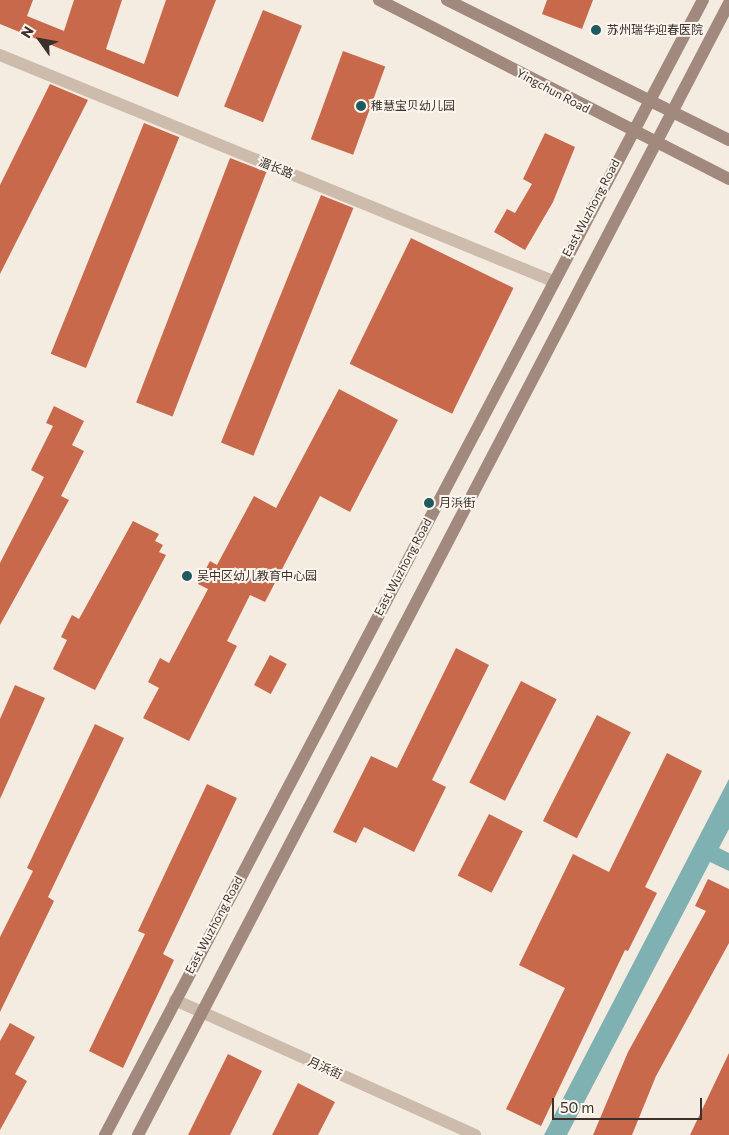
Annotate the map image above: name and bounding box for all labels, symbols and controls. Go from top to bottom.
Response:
north arrow [15,15,65,65]
text: N [17,23,37,41]
marker: 苏州瑞华迎春医院 [589,23,603,37]
place label: 苏州瑞华迎春医院 [607,23,703,37]
street label: Yingchun Road [514,66,592,116]
place label: 稚慧宝贝幼儿园 [371,99,455,113]
marker: 稚慧宝贝幼儿园 [355,100,367,112]
street label: 湄长路 [257,155,295,181]
street label: East Wuzhong Road [559,157,623,259]
place label: 月浜街 [439,496,475,510]
marker: 月浜街 [423,497,435,509]
street label: East Wuzhong Road [371,516,435,618]
place label: 吴中区幼儿教育中心园 [197,569,317,583]
marker: 吴中区幼儿教育中心园 [181,570,193,582]
street label: East Wuzhong Road [182,874,246,976]
street label: 月浜街 [306,1054,344,1082]
scale bar [554,1088,704,1120]
text: 50 m [560,1098,594,1116]

